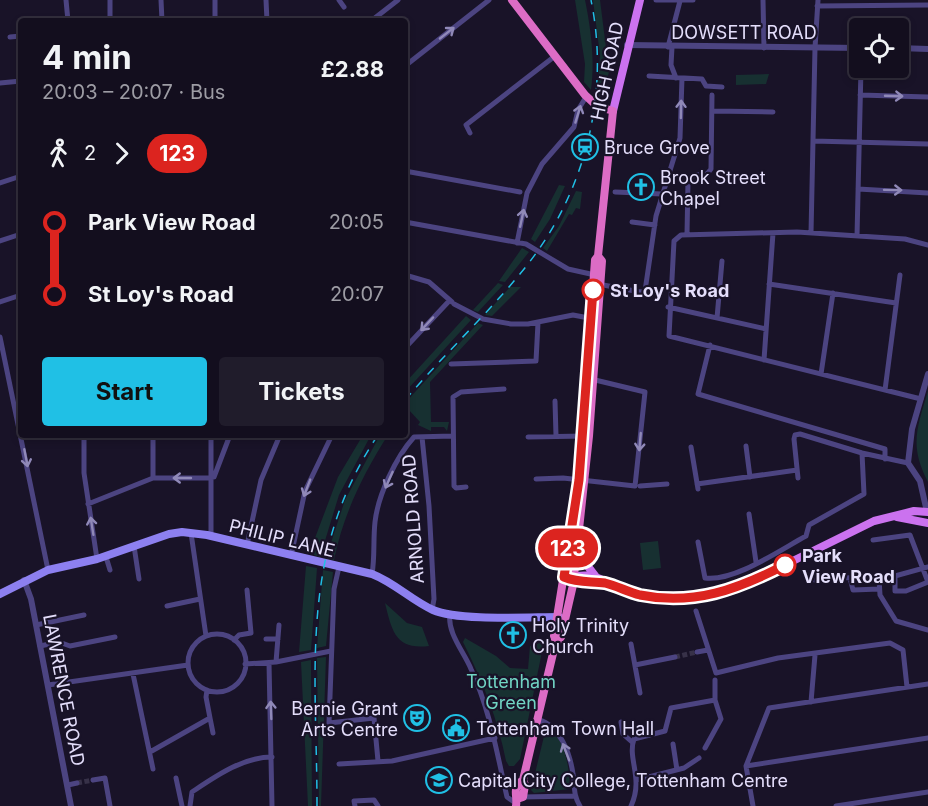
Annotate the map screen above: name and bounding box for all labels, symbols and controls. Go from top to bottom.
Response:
map controls [849,18,909,78]
button: locate [849,18,909,78]
street label: HIGH ROAD [586,20,628,122]
street label: DOWSETT ROAD [671,22,817,43]
one-way arrow [439,26,455,39]
text: 4 min [42,37,132,77]
text: £2.88 [321,56,384,82]
text: 20:03 – 20:07 · Bus [42,80,225,104]
one-way arrow [884,90,904,102]
one-way arrow [675,99,687,119]
one-way arrow [573,104,584,123]
station icon: Bruce Grove [570,132,600,162]
icon: walk [42,137,75,170]
icon: forward [105,137,138,170]
place label: Bruce Grove [604,137,710,158]
text: 2 [84,141,96,165]
text: 123 [159,141,195,166]
place label: Brook Street Chapel [660,167,766,209]
church icon: Brook Street Chapel [626,172,656,202]
one-way arrow [883,184,903,196]
text: Park View Road [88,209,256,235]
one-way arrow [516,209,528,228]
text: 20:05 [329,210,384,234]
marker: St Loy's Road [582,279,604,301]
place label: St Loy's Road [610,280,729,301]
text: St Loy's Road [88,281,234,307]
text: 20:07 [330,282,384,306]
one-way arrow [421,316,435,331]
button: Start [42,357,207,426]
button: Tickets [219,357,384,426]
one-way arrow [634,432,645,451]
one-way arrow [20,448,32,467]
street label: ARNOLD ROAD [398,454,428,584]
one-way arrow [383,470,394,489]
one-way arrow [173,472,193,484]
one-way arrow [300,478,311,496]
street label: PHILIP LANE [227,515,337,561]
one-way arrow [86,517,97,536]
line badge: 123 [534,528,602,568]
text: 123 [550,536,586,561]
place label: Park View Road [802,545,895,587]
marker: Park View Road [774,554,796,576]
street label: LAWRENCE ROAD [39,612,89,768]
place label: Holy Trinity Church [532,615,629,657]
church icon: Holy Trinity Church [498,620,528,650]
park label: Tottenham Green [466,671,556,713]
place label: Bernie Grant Arts Centre [291,698,398,740]
one-way arrow [265,701,277,721]
theatre icon: Bernie Grant Arts Centre [402,703,432,733]
public building icon: Tottenham Town Hall [441,713,471,743]
place label: Tottenham Town Hall [476,718,654,739]
one-way arrow [560,744,571,762]
school or university icon: Capital City College, Tottenham Centre [424,765,454,795]
place label: Capital City College, Tottenham Centre [458,770,788,791]

